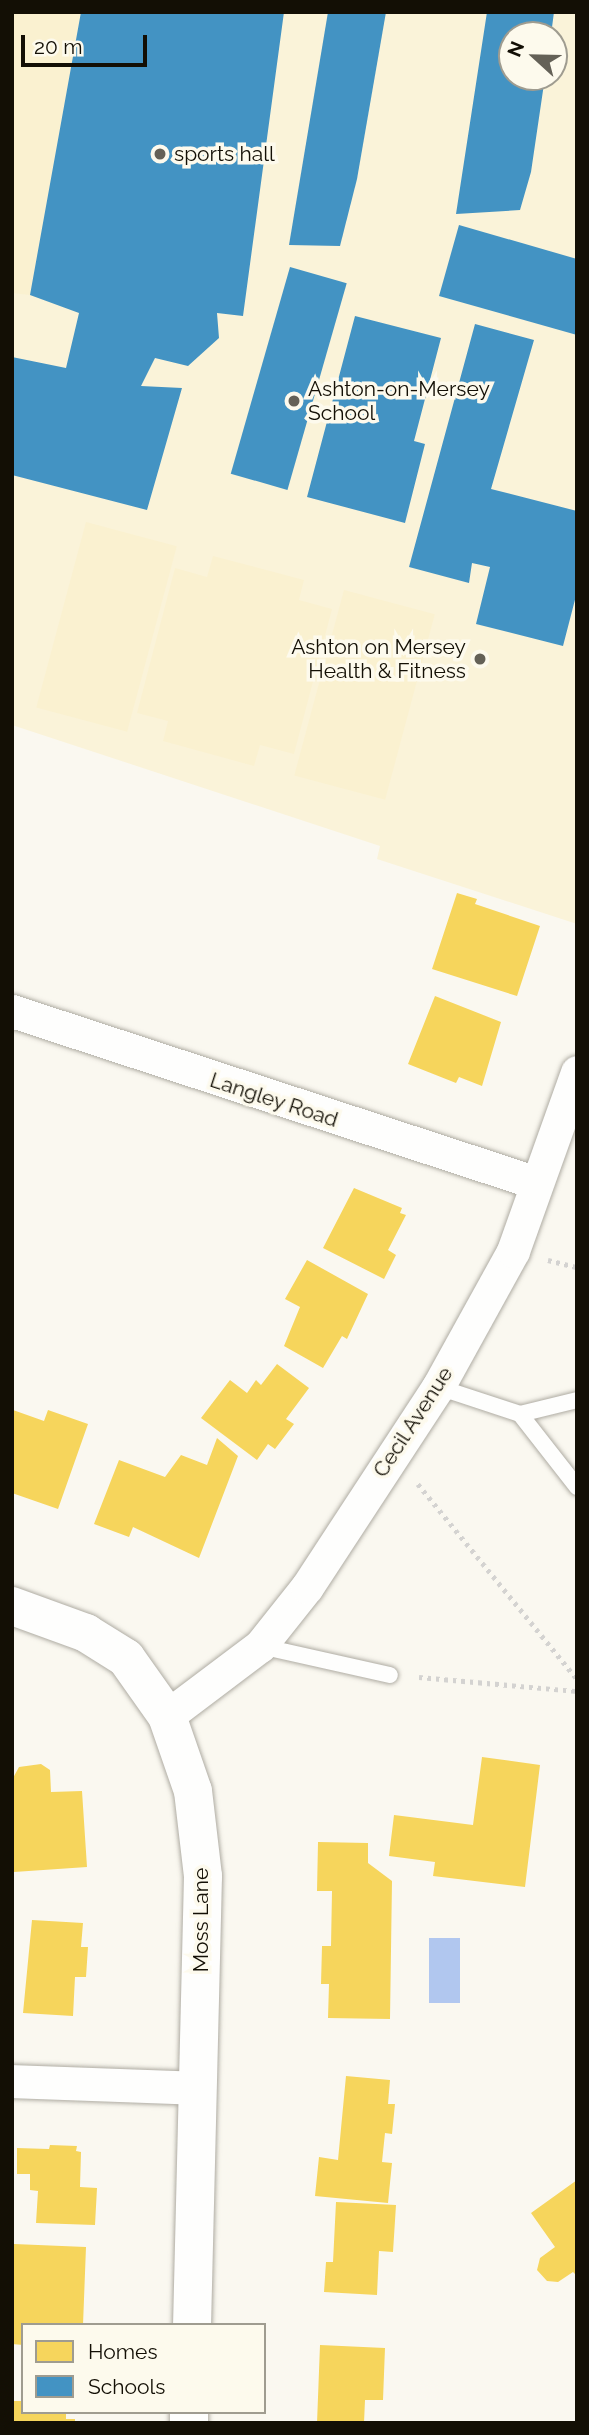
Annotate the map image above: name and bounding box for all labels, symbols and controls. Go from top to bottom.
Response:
scale bar [24,21,150,65]
north arrow [498,21,568,91]
text: 20 m [34,34,82,59]
text: N [502,38,528,60]
place label: sports hall [174,141,275,167]
marker: sports hall [152,146,168,162]
place label: Ashton-on-Mersey School [308,376,490,426]
marker: Ashton-on-Mersey School [286,393,302,409]
place label: Ashton on Mersey Health & Fitness [291,634,466,684]
marker: Ashton on Mersey Health & Fitness [472,651,488,667]
street label: Langley Road [207,1067,341,1133]
street label: Cecil Avenue [368,1362,458,1482]
street label: Moss Lane [188,1868,214,1972]
legend [21,2323,266,2414]
text: Homes [88,2339,158,2364]
text: Schools [88,2374,165,2399]

